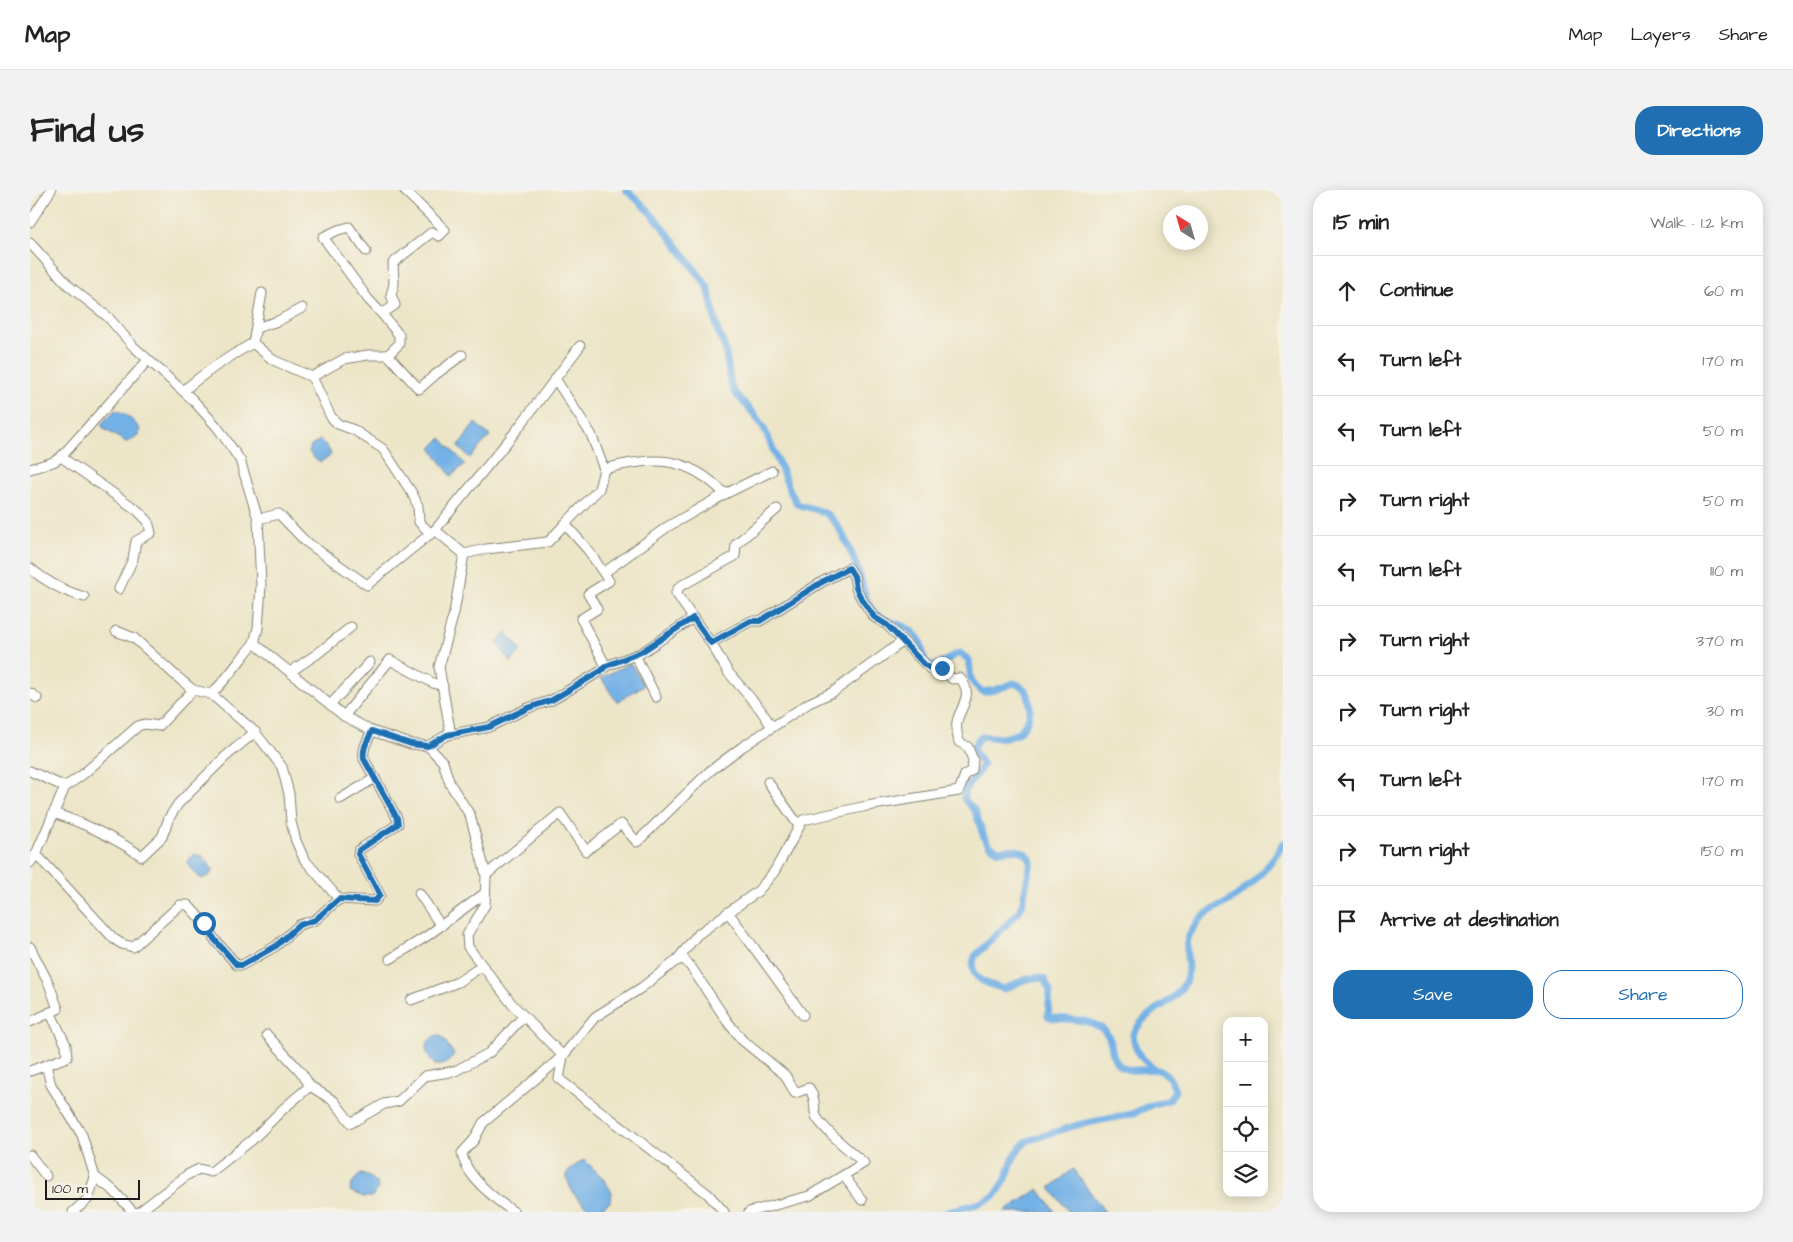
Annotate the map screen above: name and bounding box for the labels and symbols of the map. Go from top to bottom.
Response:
north arrow [1163,205,1208,250]
route end [931,657,954,680]
route start [193,912,216,935]
scale bar [45,1177,140,1200]

